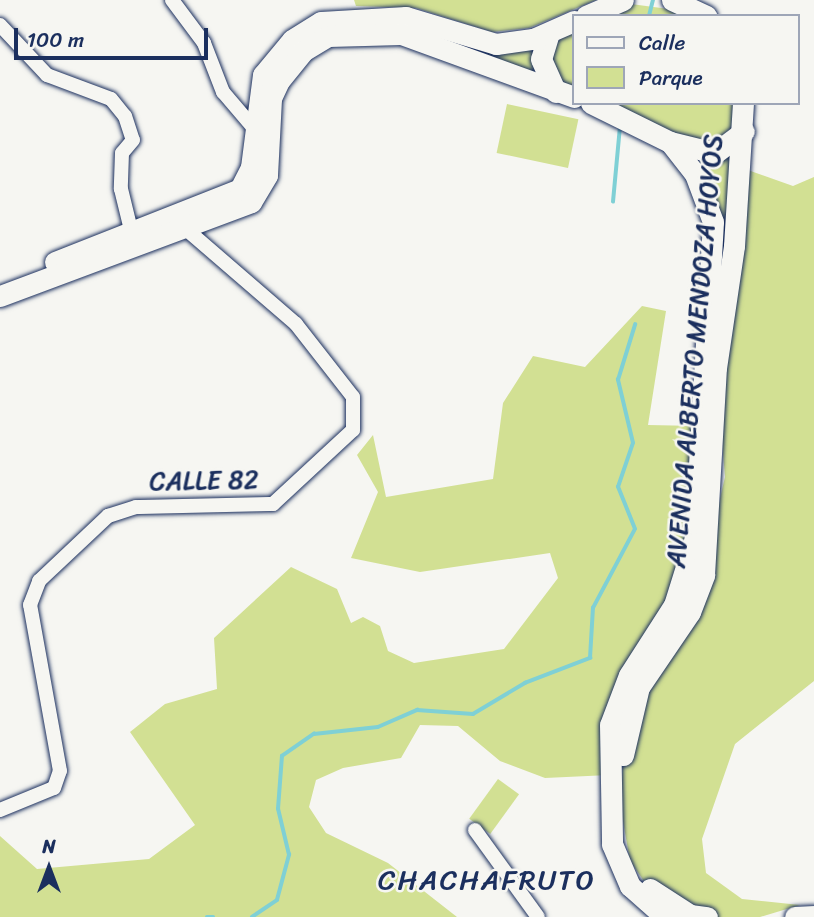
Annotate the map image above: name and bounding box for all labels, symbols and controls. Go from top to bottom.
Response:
scale bar [18,14,212,58]
legend [572,14,800,105]
text: 100 m [27,21,84,59]
text: Calle [639,24,685,62]
text: Parque [639,59,703,97]
street label: AVENIDA ALBERTO MENDOZA HOYOS [661,135,729,567]
street label: CALLE 82 [149,464,259,498]
text: N [42,830,56,863]
north arrow [14,833,84,903]
district label: CHACHAFRUTO [380,863,594,897]

